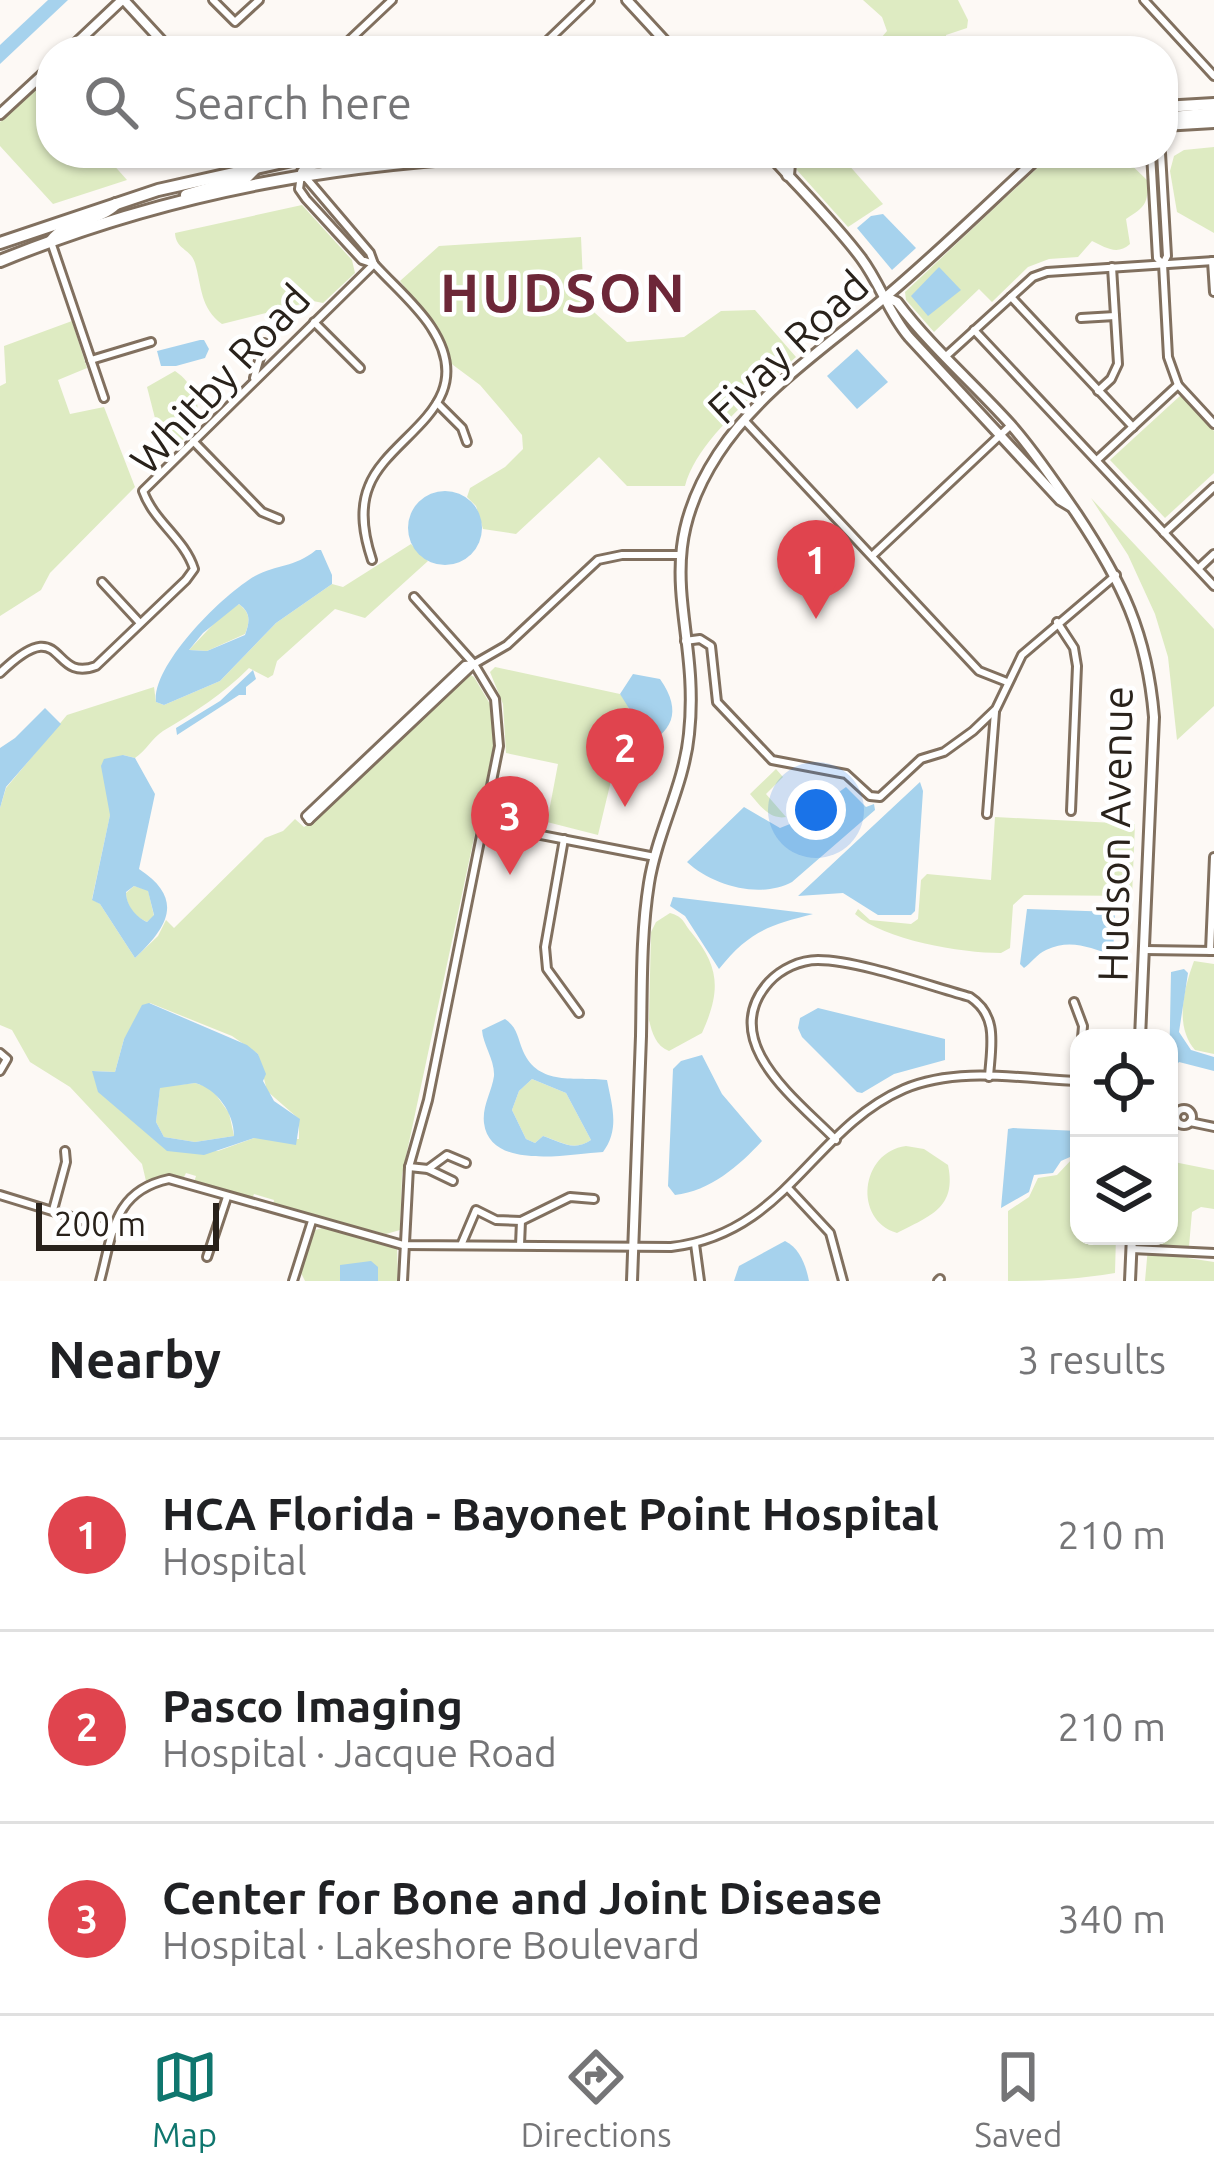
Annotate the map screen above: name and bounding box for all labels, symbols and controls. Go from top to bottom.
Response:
search box [36,36,1178,168]
icon: search [78,69,144,135]
text: Search here [174,77,412,128]
street label: Fivay Road [698,261,877,432]
district label: HUDSON [440,262,688,322]
street label: Whitby Road [120,275,319,483]
pin: 1 [777,520,855,619]
street label: Hudson Avenue [1088,686,1141,982]
pin: 2 [586,708,664,807]
pin: 3 [471,776,549,875]
your location [786,780,846,840]
map controls [1070,1029,1178,1245]
button: locate [1070,1029,1178,1137]
button: layers [1070,1137,1178,1245]
scale bar [36,1197,219,1250]
text: 200 m [54,1205,146,1242]
text: Nearby [48,1330,221,1388]
text: 3 results [1017,1338,1166,1381]
text: HCA Florida - Bayonet Point Hospital [162,1488,939,1539]
text: 1 [76,1513,98,1556]
text: 210 m [1057,1513,1166,1556]
text: Hospital [162,1539,307,1582]
text: Pasco Imaging [162,1680,463,1731]
text: 2 [76,1705,98,1748]
text: 210 m [1057,1705,1166,1748]
text: Hospital · Jacque Road [162,1731,557,1774]
text: Center for Bone and Joint Disease [162,1872,883,1923]
text: 3 [76,1897,98,1940]
text: 340 m [1057,1897,1166,1940]
text: Hospital · Lakeshore Boulevard [162,1923,700,1966]
tab: Map [152,2044,218,2153]
tab: Directions [521,2044,671,2153]
tab: Saved [975,2044,1062,2153]

